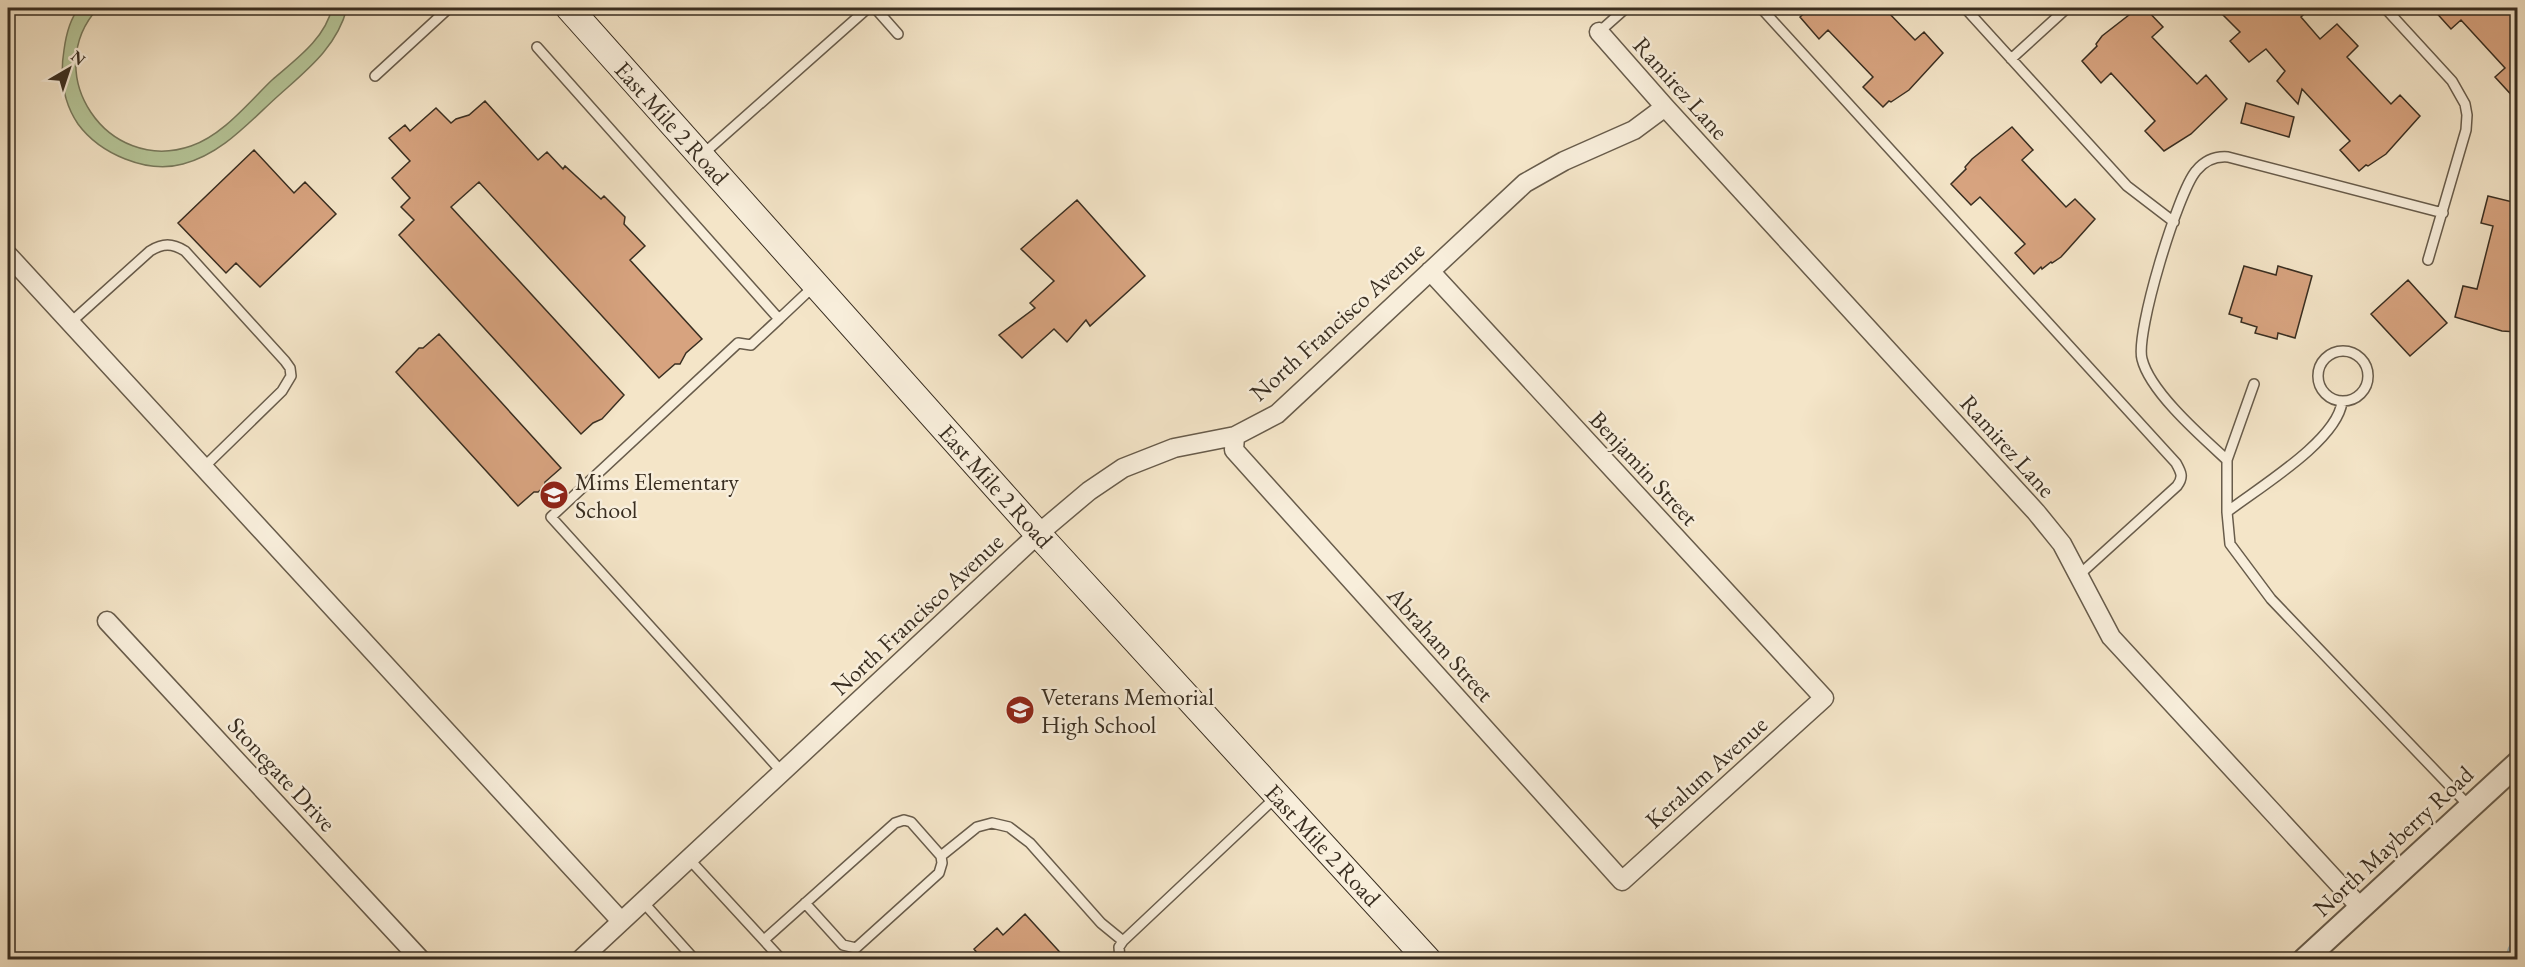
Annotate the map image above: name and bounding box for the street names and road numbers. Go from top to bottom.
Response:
street label: Ramirez Lane [1627,30,1735,146]
street label: East Mile 2 Road [608,54,736,192]
street label: North Francisco Avenue [1243,234,1431,408]
street label: Ramirez Lane [1954,388,2062,504]
street label: Benjamin Street [1583,404,1705,532]
street label: East Mile 2 Road [932,417,1060,555]
street label: North Francisco Avenue [824,526,1010,702]
street label: Abraham Street [1380,579,1501,708]
street label: Keralum Avenue [1638,709,1774,835]
street label: Stonegate Drive [221,710,343,838]
street label: North Mayberry Road [2306,758,2480,923]
street label: East Mile 2 Road [1258,777,1388,913]

